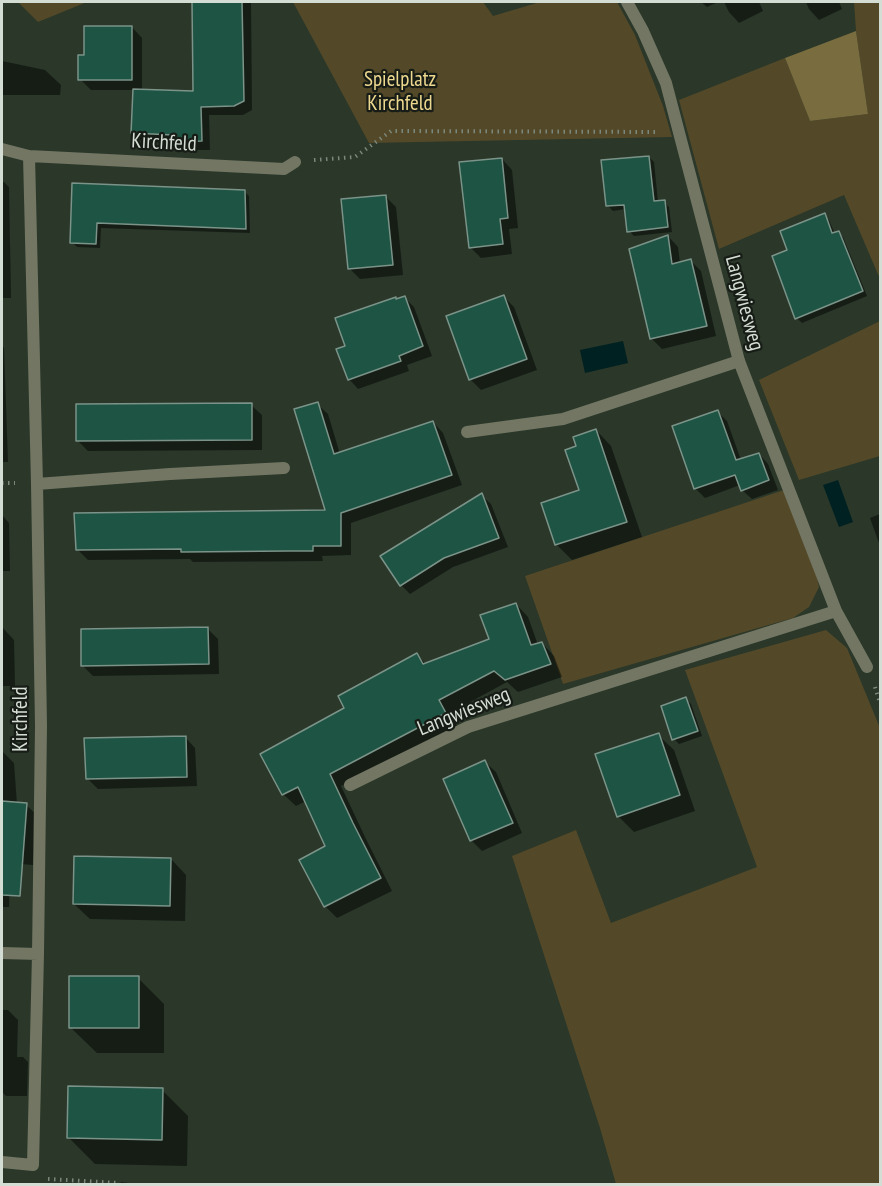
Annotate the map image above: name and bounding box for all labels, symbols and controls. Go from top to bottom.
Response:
park label: Spielplatz Kirchfeld [364,67,436,117]
street label: Kirchfeld [131,129,197,157]
street label: Langwiesweg [719,253,769,353]
street label: Langwiesweg [414,682,514,742]
street label: Kirchfeld [8,686,34,752]

